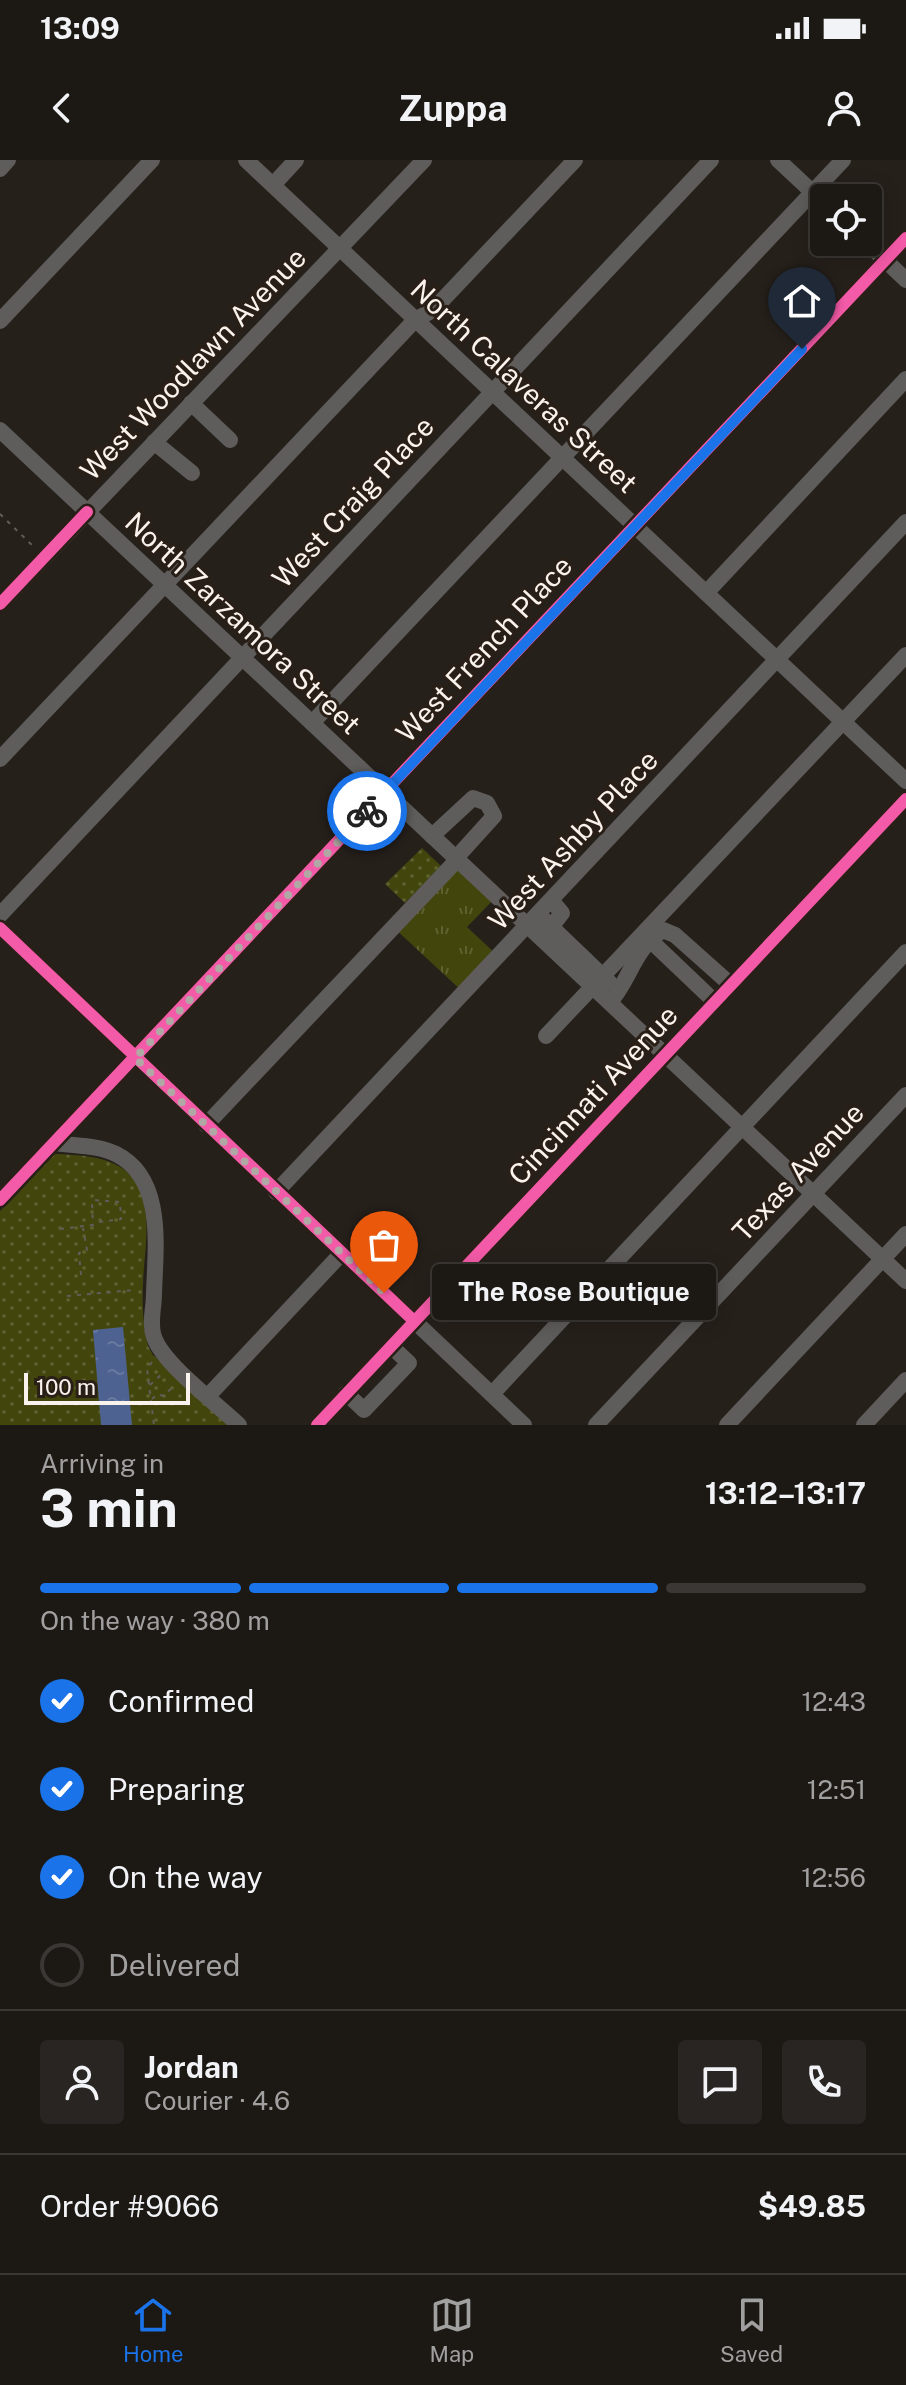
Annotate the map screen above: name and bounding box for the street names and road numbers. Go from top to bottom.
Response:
street label: West Woodlawn Avenue [73,241,312,487]
street label: North Calaveras Street [404,272,644,499]
street label: West Craig Place [265,409,440,594]
street label: North Zarzamora Street [119,505,368,740]
street label: West French Place [389,549,578,749]
street label: West Ashby Place [481,743,664,936]
street label: Cincinnati Avenue [501,998,684,1191]
street label: Texas Avenue [725,1096,870,1248]

